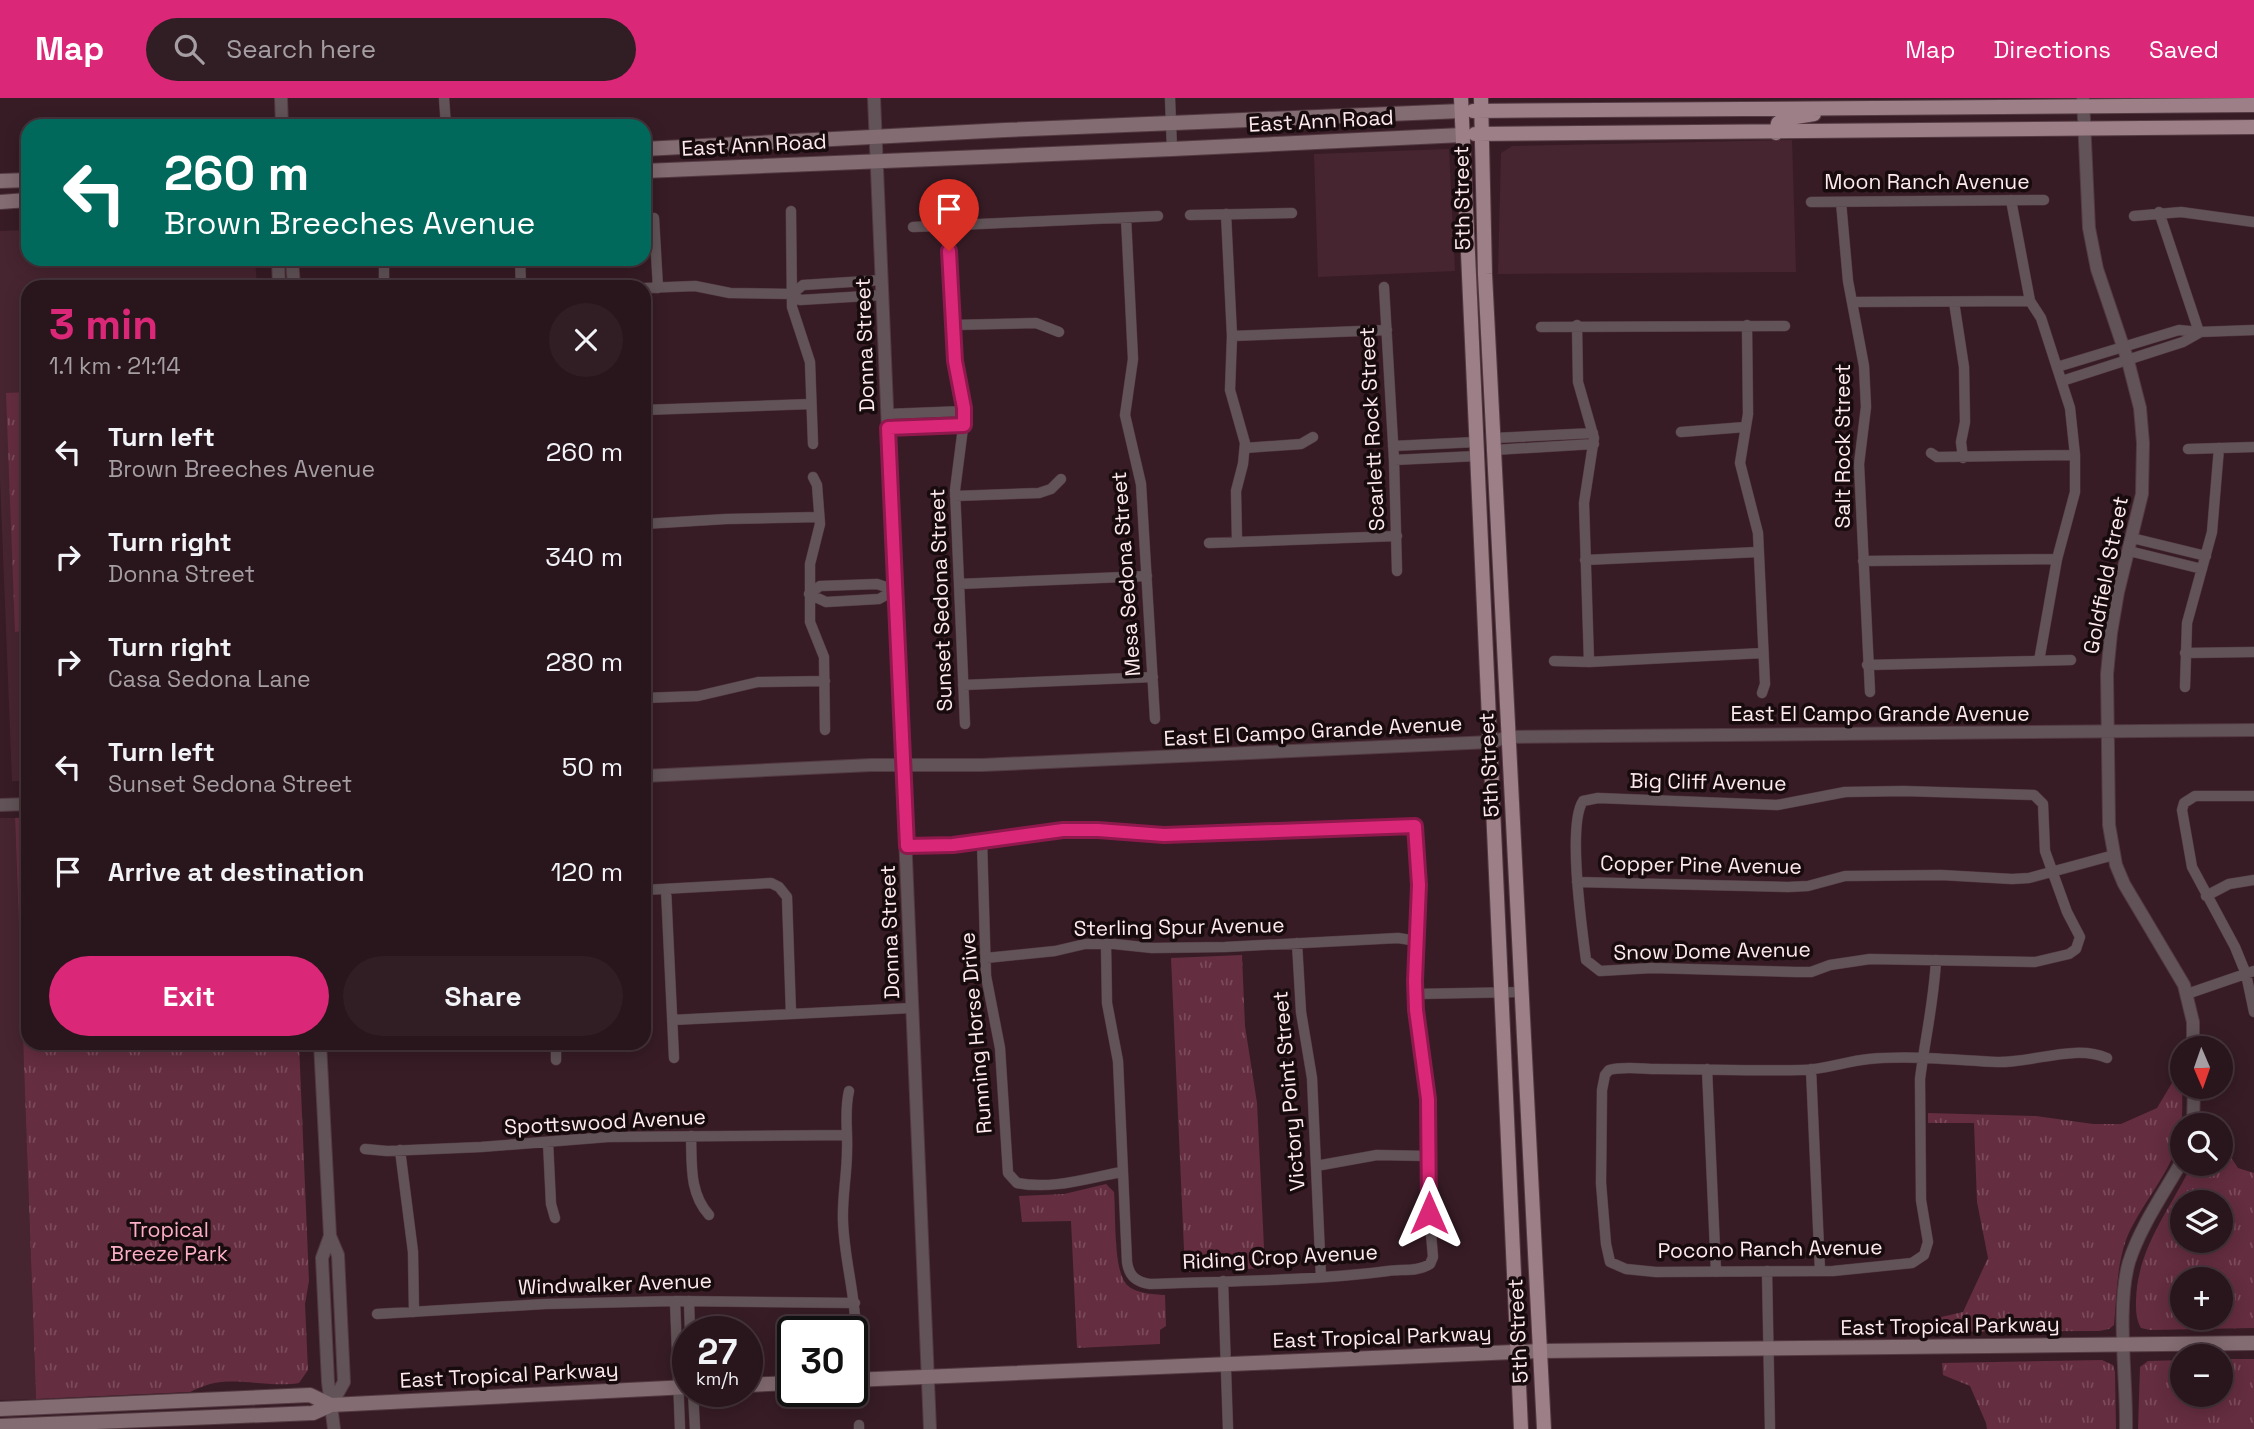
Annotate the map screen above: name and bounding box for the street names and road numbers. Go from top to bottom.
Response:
street label: East Ann Road [1248,103,1394,138]
street label: East Ann Road [681,127,827,162]
street label: 5th Street [1447,145,1476,251]
street label: Moon Ranch Avenue [1824,168,2030,195]
street label: Donna Street [849,277,880,413]
street label: Scarlett Rock Street [1353,326,1390,532]
street label: Salt Rock Street [1829,364,1856,528]
street label: Mesa Sedona Street [1105,471,1146,677]
street label: Sunset Sedona Street [923,488,958,712]
street label: Goldfield Street [2077,494,2134,656]
street label: East El Campo Grande Avenue [1730,700,2030,727]
street label: East El Campo Grande Avenue [1163,709,1463,752]
street label: 5th Street [1472,712,1505,818]
street label: Big Cliff Avenue [1629,767,1787,796]
street label: Copper Pine Avenue [1600,849,1802,880]
street label: Donna Street [874,864,905,1000]
street label: Sterling Spur Avenue [1073,911,1285,942]
street label: Running Horse Drive [953,931,998,1135]
street label: Snow Dome Avenue [1613,935,1811,966]
street label: Victory Point Street [1266,990,1311,1192]
street label: Spottswood Avenue [503,1103,707,1140]
street label: Pocono Ranch Avenue [1657,1233,1883,1264]
street label: Riding Crop Avenue [1182,1238,1378,1275]
street label: Windwalker Avenue [517,1267,712,1300]
street label: 5th Street [1501,1278,1534,1384]
street label: East Tropical Parkway [1840,1310,2060,1341]
street label: East Tropical Parkway [1272,1319,1492,1354]
street label: East Tropical Parkway [399,1355,619,1394]

